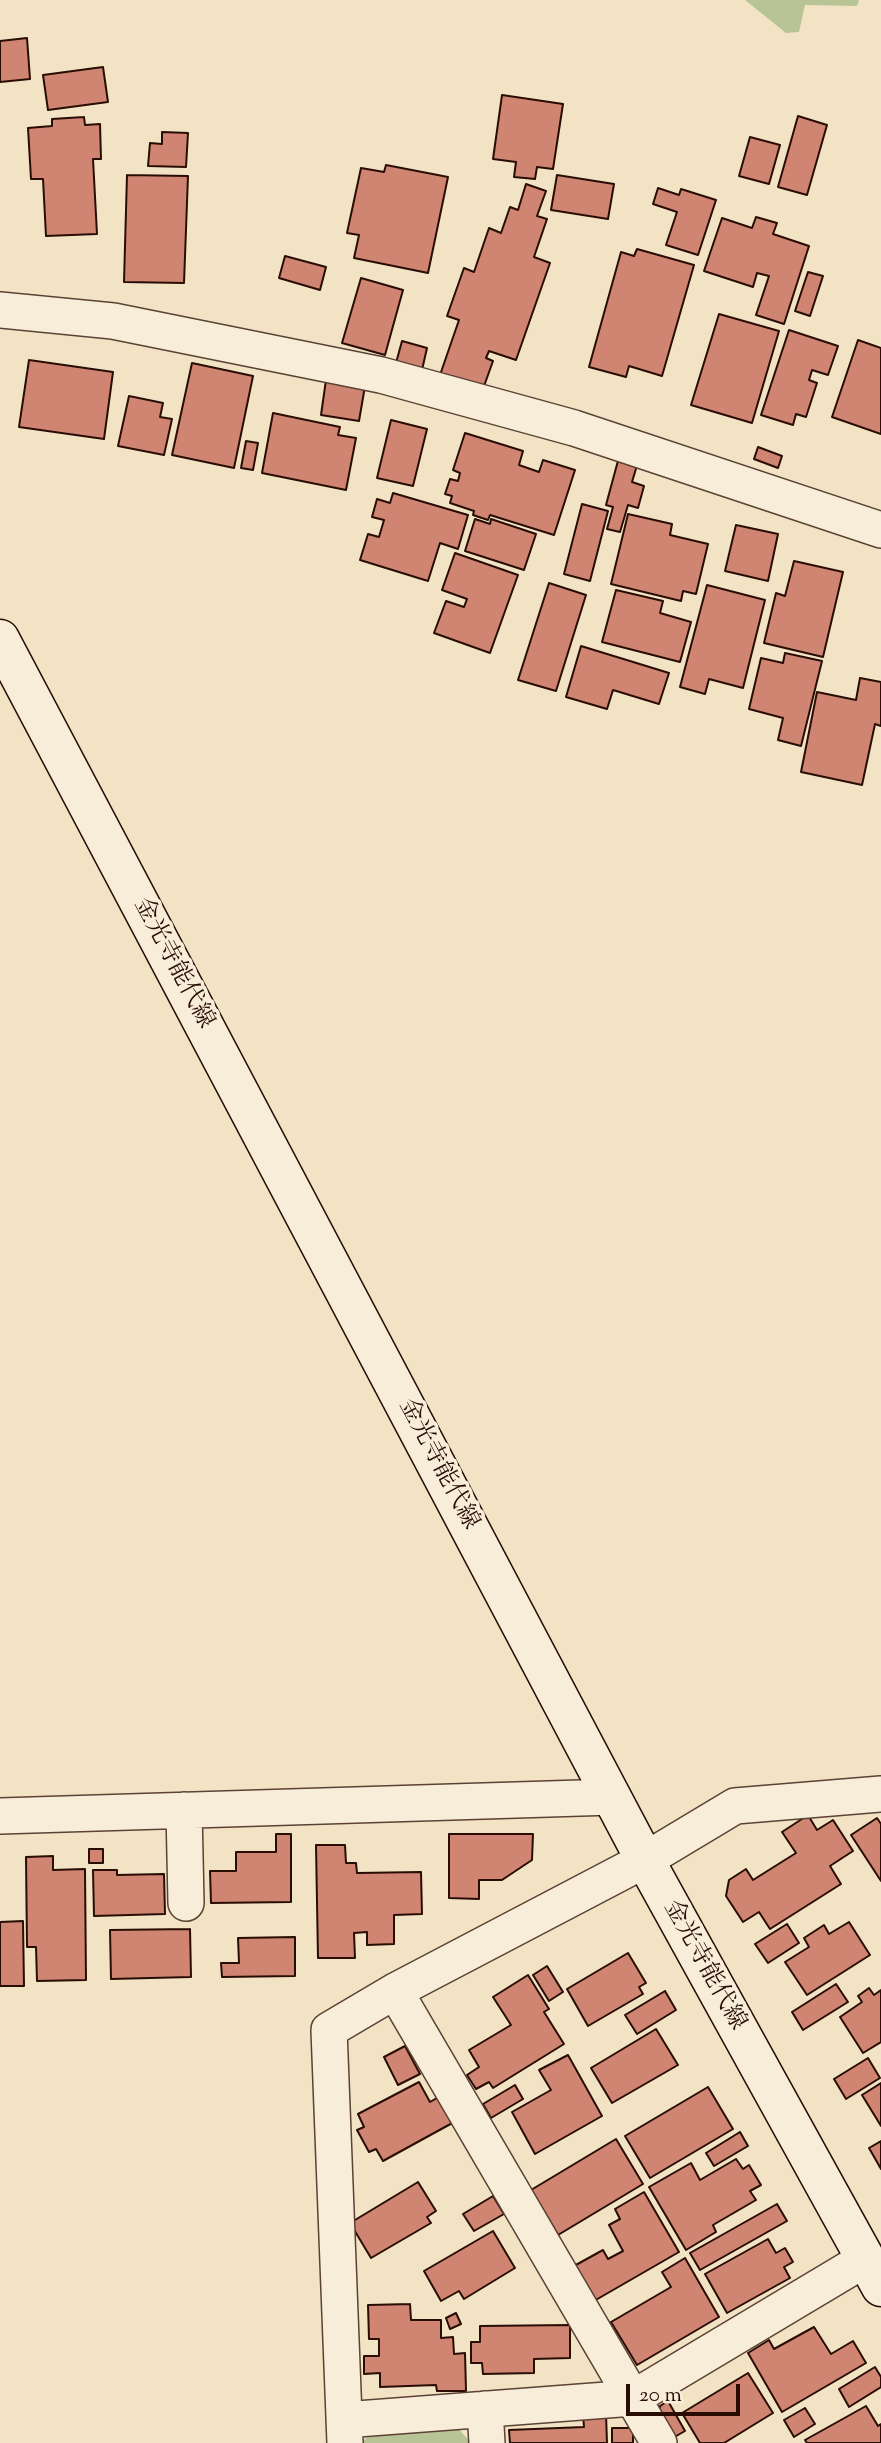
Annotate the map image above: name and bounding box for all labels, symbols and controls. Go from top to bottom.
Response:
street label: 金光寺能代線 [125,894,219,1034]
street label: 金光寺能代線 [390,1395,484,1535]
street label: 金光寺能代線 [655,1896,751,2036]
scale bar [629,2370,743,2414]
text: 20 m [639,2381,682,2411]

